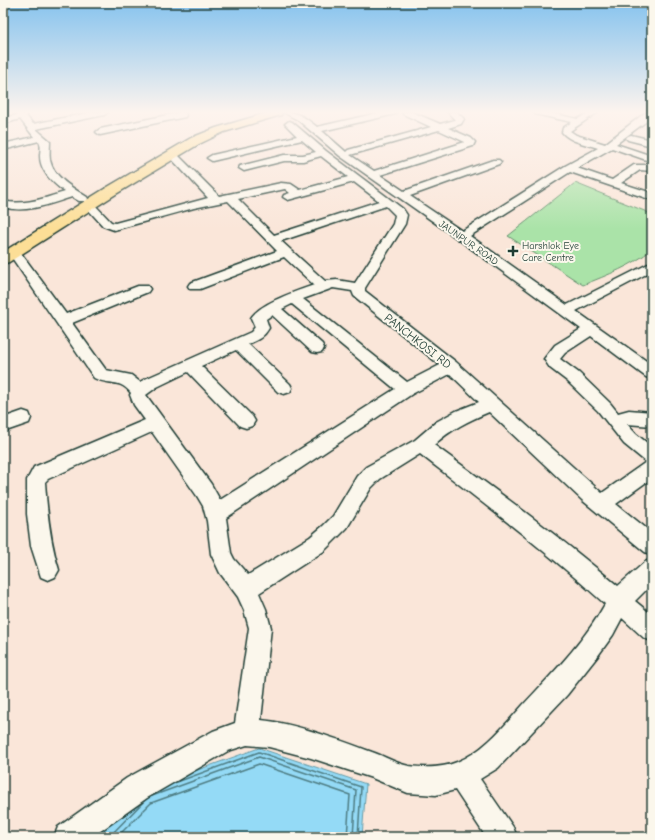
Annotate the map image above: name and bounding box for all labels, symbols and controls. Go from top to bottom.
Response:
street label: JAUNPUR ROAD [436,218,501,268]
place label: Harshlok Eye Care Centre [522,240,579,264]
marker: Harshlok Eye Care Centre [507,245,519,257]
street label: PANCHKOSI RD [382,311,454,371]

